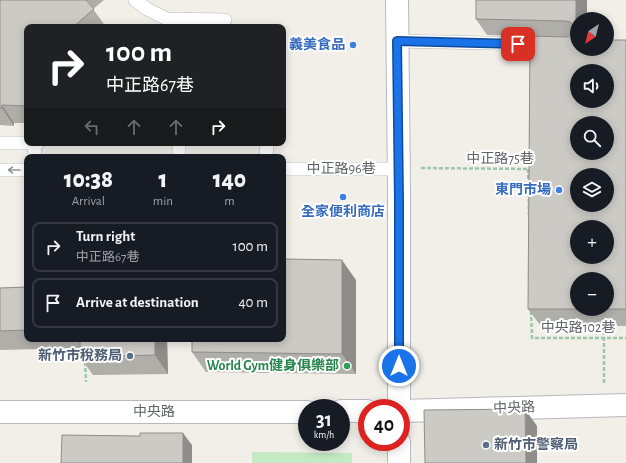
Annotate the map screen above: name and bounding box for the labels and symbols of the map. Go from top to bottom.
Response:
north arrow [570,12,614,56]
pin [501,27,535,61]
place label: 義美食品 [289,36,345,52]
marker: 義美食品 [348,40,358,50]
street label: 中正路75巷 [466,151,534,166]
street label: 中正路96巷 [306,161,376,176]
one-way arrow [7,166,20,174]
place label: 東門市場 [495,181,551,197]
marker: 東門市場 [554,185,564,195]
marker: 全家便利商店 [338,192,348,202]
place label: 全家便利商店 [301,203,385,219]
street label: 中央路102巷 [541,320,615,335]
position arrow [378,345,420,387]
place label: 新竹市稅務局 [38,347,122,363]
marker: 新竹市稅務局 [125,351,135,361]
place label: World Gym健身俱樂部 [207,357,339,373]
marker: World Gym健身俱樂部 [342,361,352,371]
speed limit sign: 40 [358,399,410,451]
street label: 中央路 [493,399,535,416]
street label: 中央路 [133,404,175,419]
place label: 新竹市警察局 [494,436,578,452]
marker: 新竹市警察局 [481,440,491,450]

